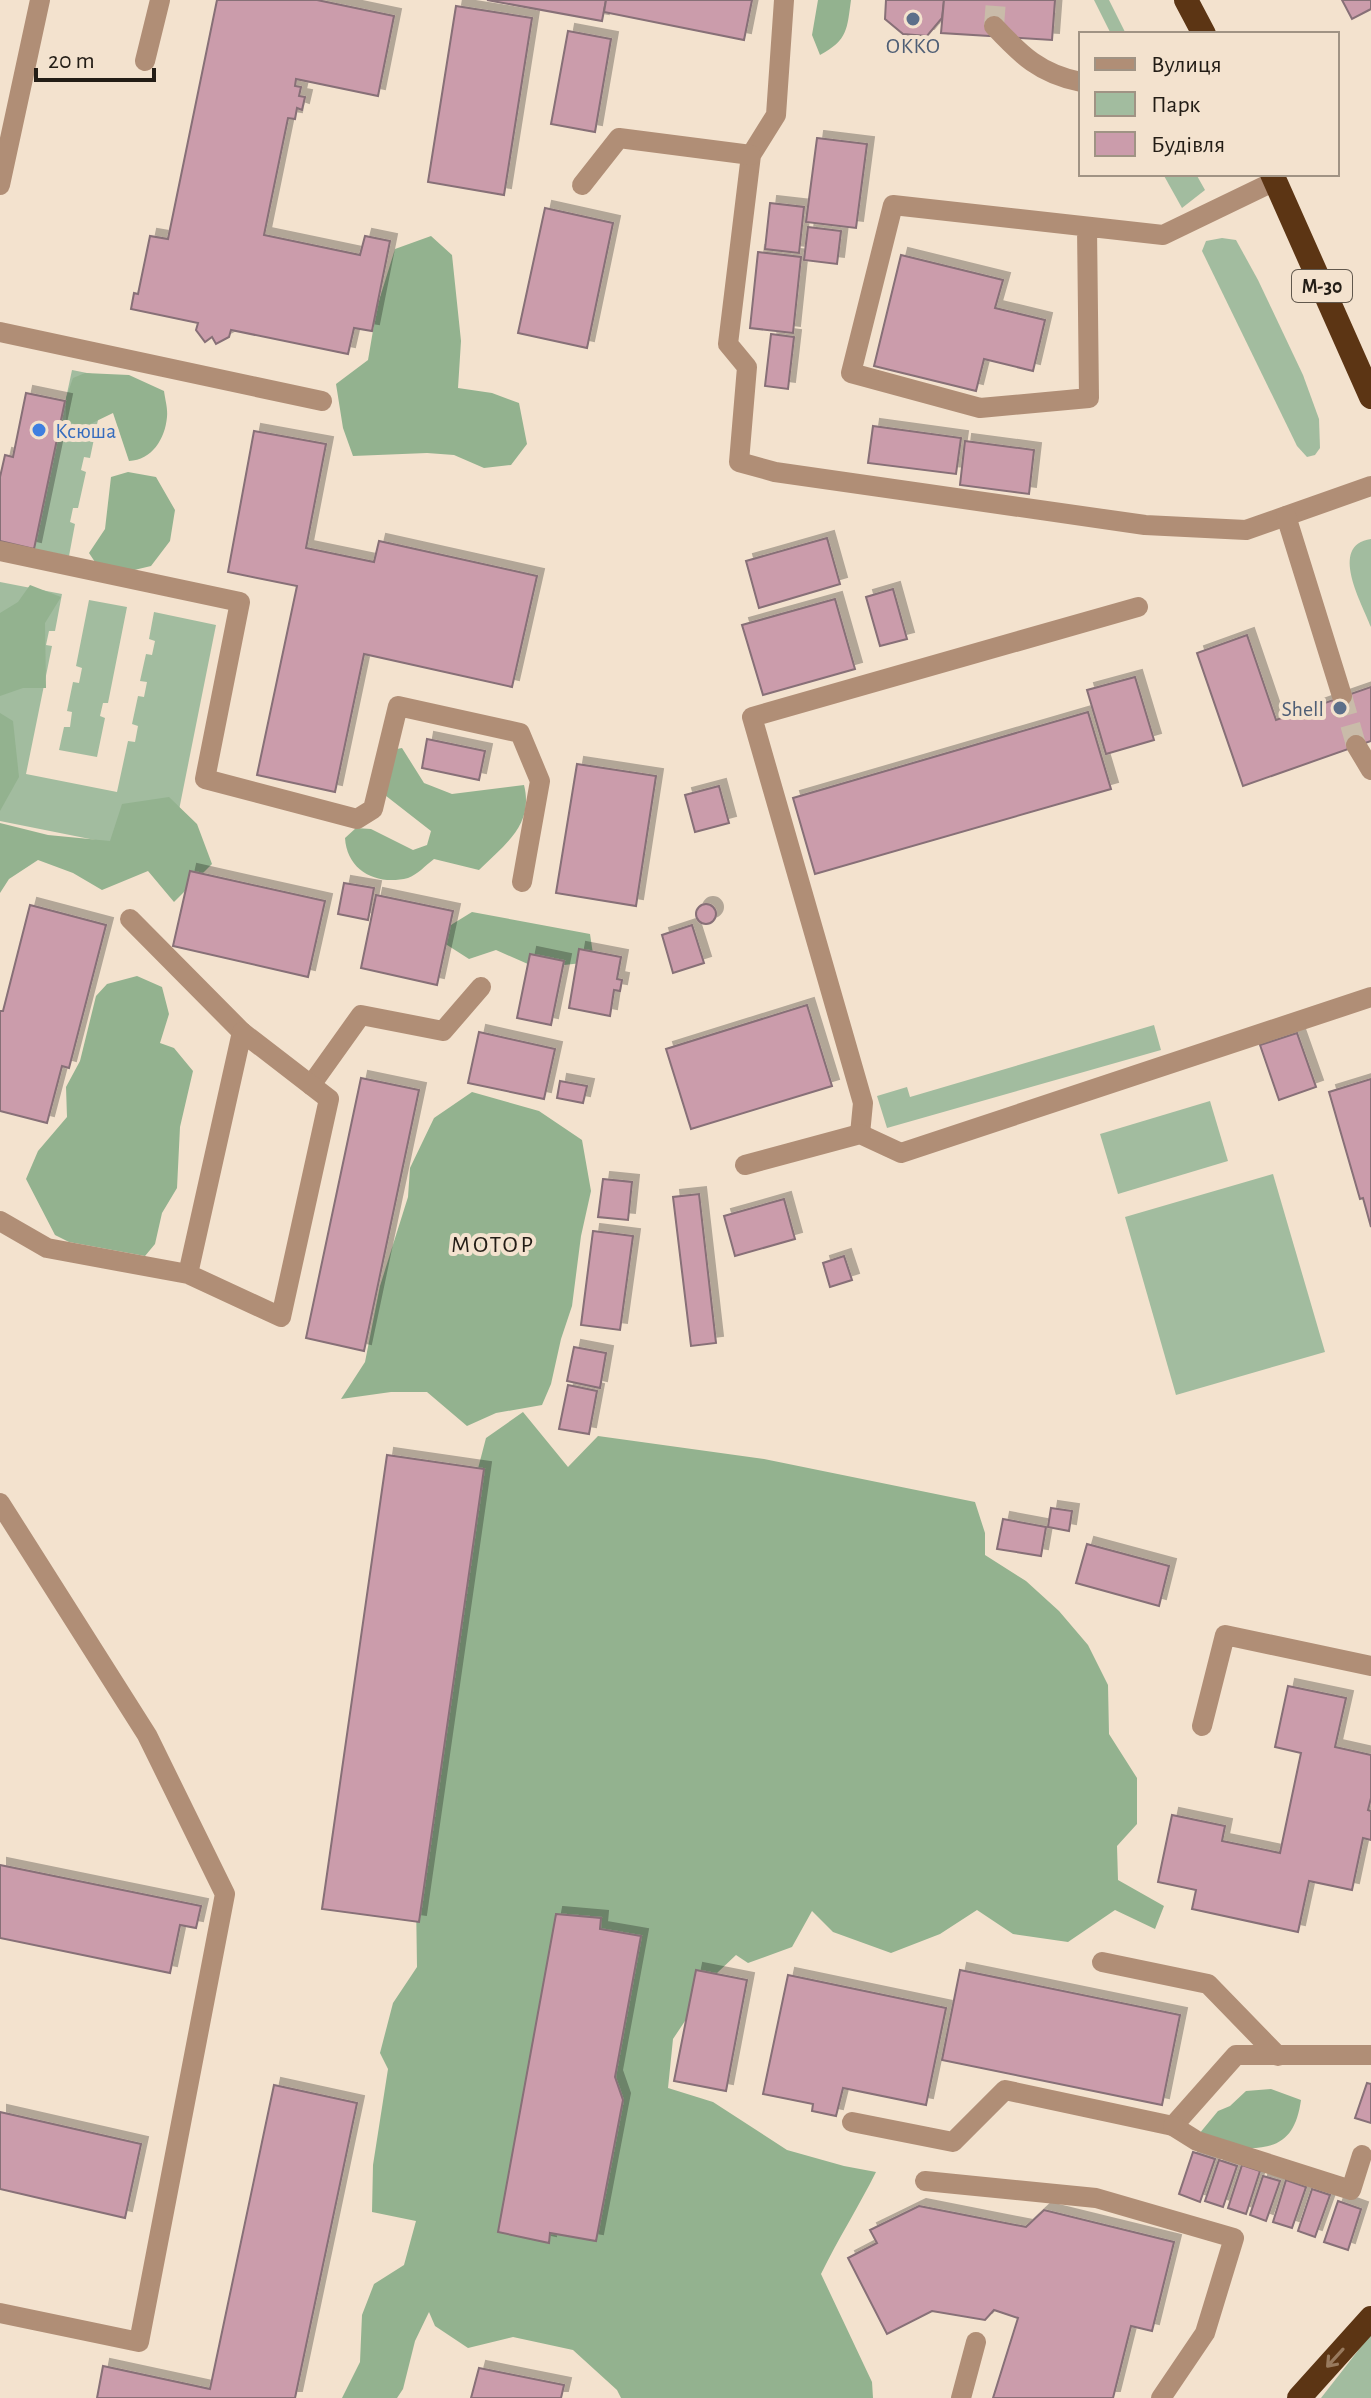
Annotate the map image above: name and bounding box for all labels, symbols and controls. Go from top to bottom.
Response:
marker: ОККО [904,10,922,28]
scale bar [36,32,154,82]
legend [1079,32,1339,176]
place label: ОККО [886,35,940,57]
text: 20 m [48,49,95,73]
text: Вулиця [1151,53,1222,77]
text: Парк [1151,93,1200,117]
text: Будівля [1151,133,1225,157]
road number: М-30 [1292,270,1352,302]
place label: Ксюша [55,420,116,442]
marker: Ксюша [30,421,48,439]
place label: Shell [1281,698,1324,720]
marker: Shell [1331,699,1349,717]
district label: МОТОР [451,1233,535,1257]
one-way arrow [1326,2347,1344,2367]

